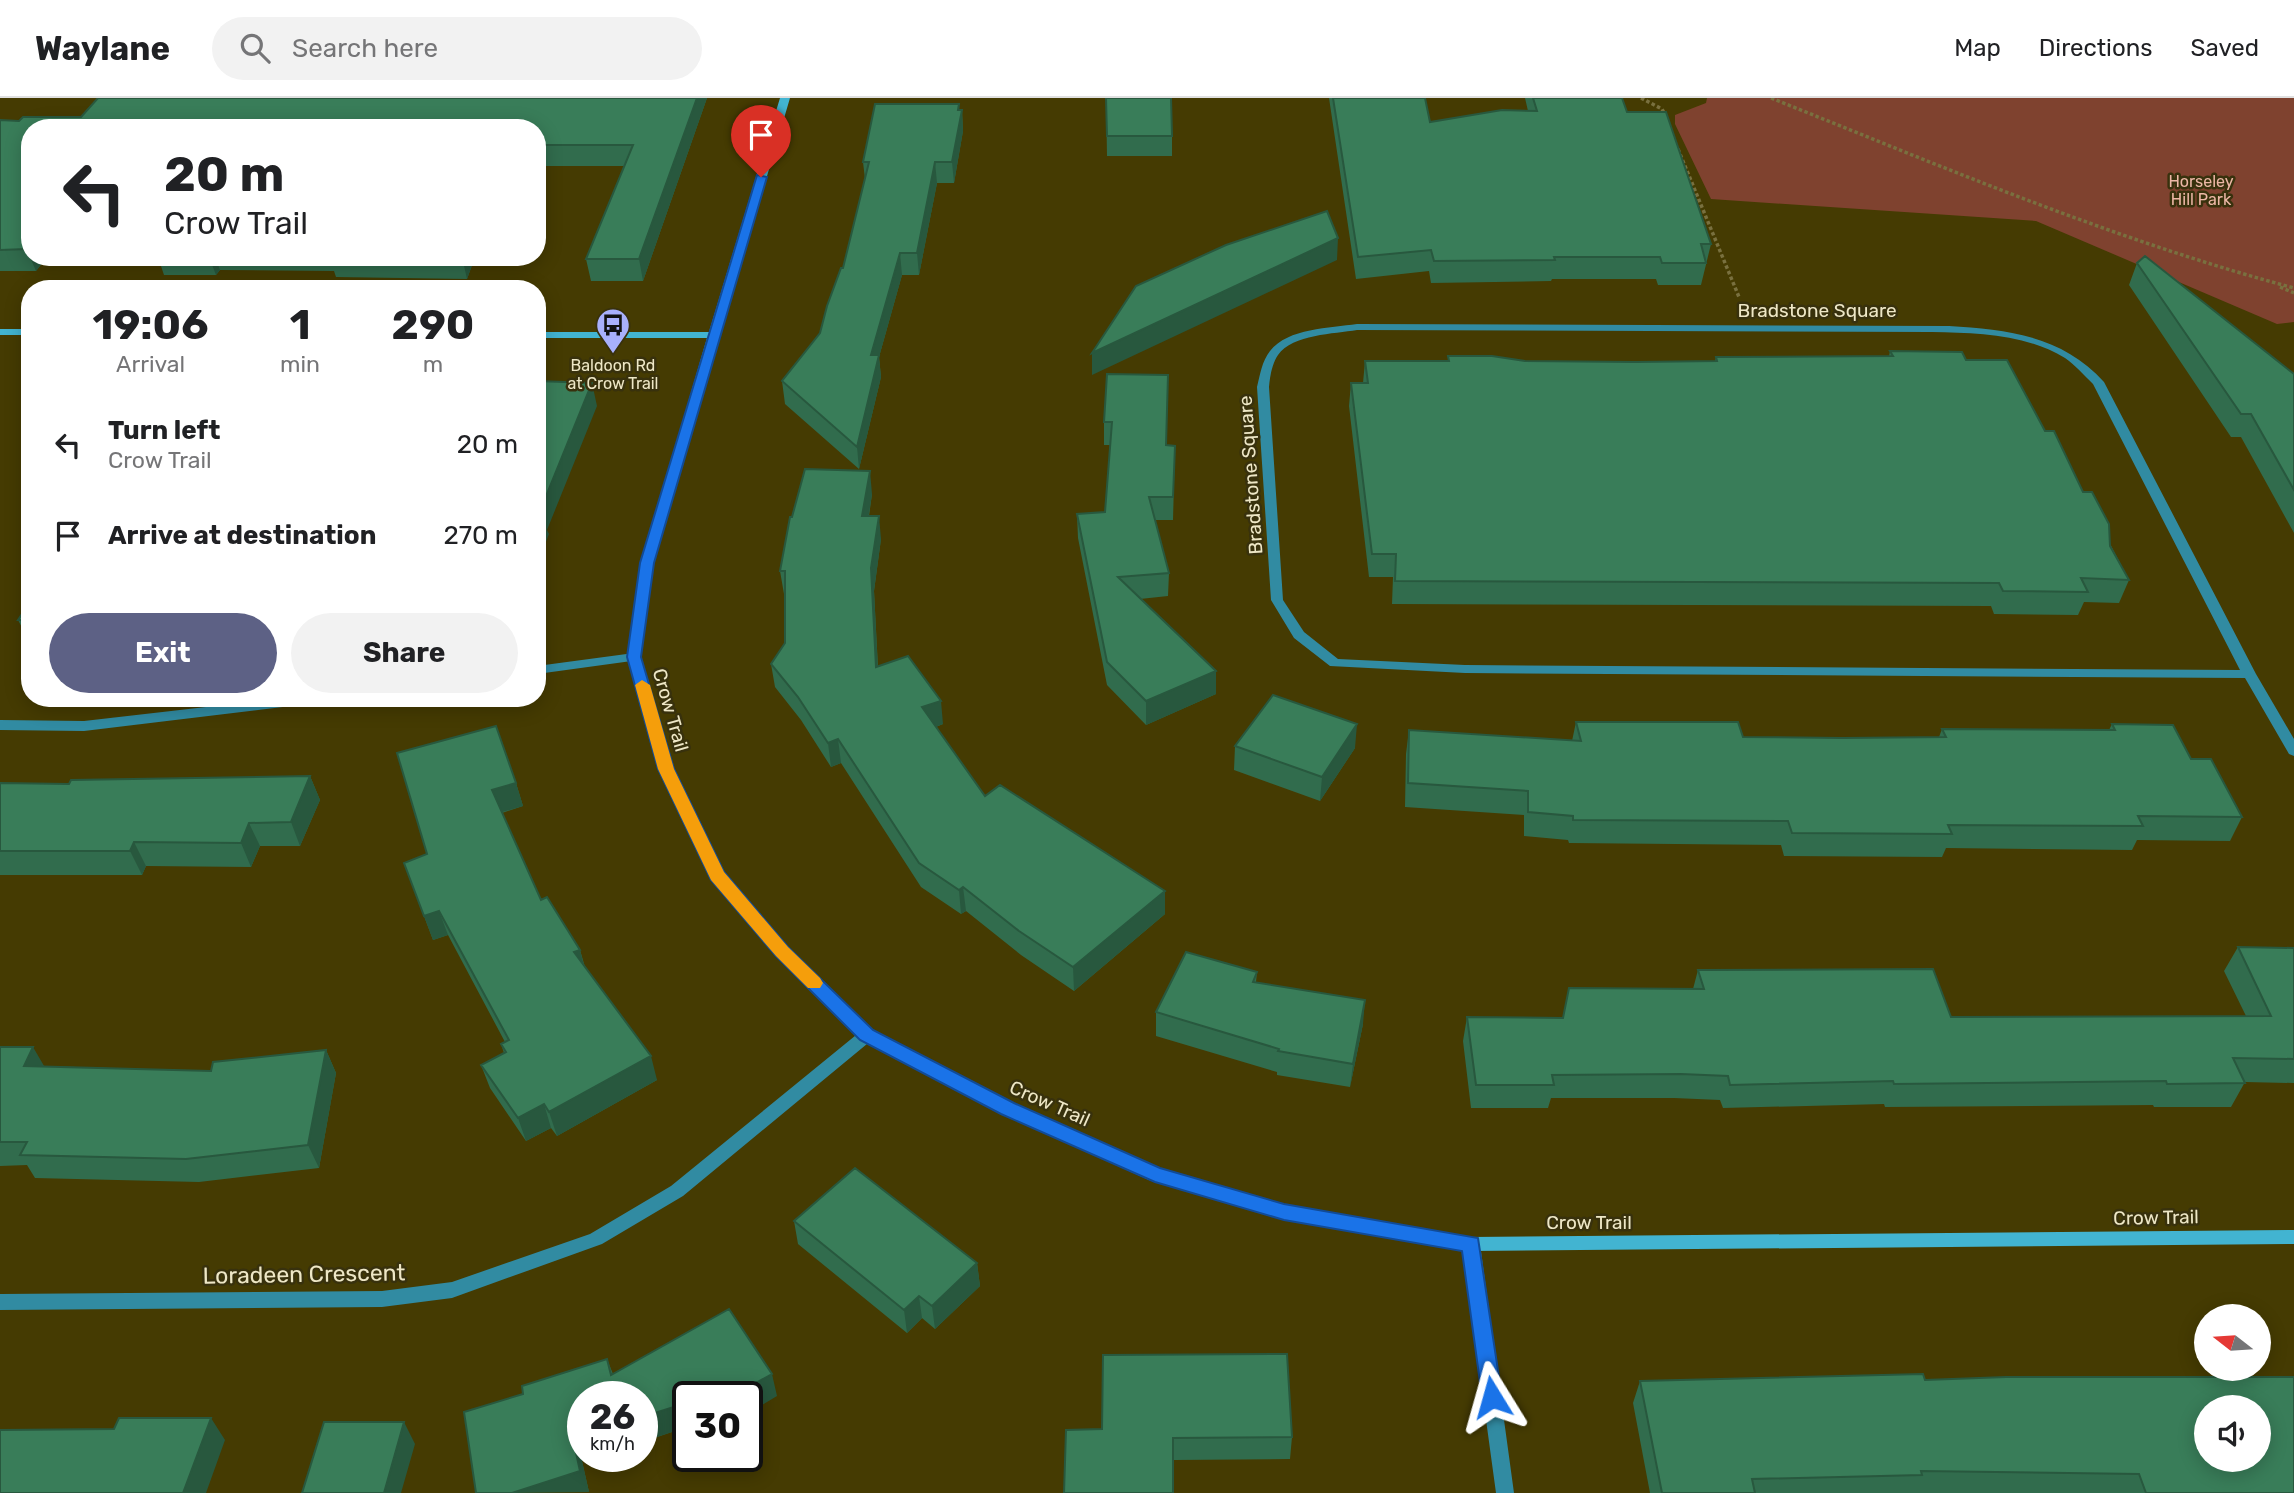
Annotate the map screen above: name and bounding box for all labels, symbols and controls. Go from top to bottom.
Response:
search box [212,17,702,80]
text: Waylane [35,29,170,68]
icon: search [236,29,274,67]
text: Search here [292,33,438,64]
text: Map [1954,34,2001,62]
text: Directions [2039,34,2152,62]
text: Saved [2190,34,2259,62]
pin [731,105,791,177]
icon: arrive [742,116,780,154]
text: 20 m [164,145,285,203]
icon: left [49,147,140,238]
park label: Horseley Hill Park [2168,172,2234,209]
text: Crow Trail [164,204,308,242]
street label: Bradstone Square [1737,299,1897,322]
text: 19:06 [93,300,209,350]
text: 1 [290,300,311,350]
text: 290 [392,300,474,350]
bus stop icon: Baldoon Rd at Crow Trail [594,306,632,355]
text: Arrival [116,350,185,378]
text: min [280,350,320,378]
text: m [423,350,443,378]
place label: Baldoon Rd at Crow Trail [568,356,658,393]
street label: Bradstone Square [1233,395,1268,555]
text: Turn left [108,415,220,446]
icon: left [49,426,87,464]
text: 20 m [457,429,518,460]
text: Crow Trail [108,446,212,474]
icon: arrive [49,517,87,555]
text: Arrive at destination [108,520,376,551]
text: 270 m [443,520,518,551]
button: Exit [49,613,277,693]
button: Share [291,613,518,693]
street label: Crow Trail [648,666,693,754]
street label: Crow Trail [1006,1076,1094,1131]
street label: Crow Trail [2113,1205,2199,1230]
street label: Crow Trail [1546,1211,1632,1234]
street label: Loradeen Crescent [202,1258,406,1290]
north arrow [2194,1304,2272,1381]
map controls [2194,1304,2271,1472]
position arrow [1455,1360,1529,1434]
speed limit sign: 30 [672,1381,763,1472]
button: sound [2194,1395,2271,1472]
text: 26 [590,1396,635,1438]
text: km/h [590,1433,635,1455]

